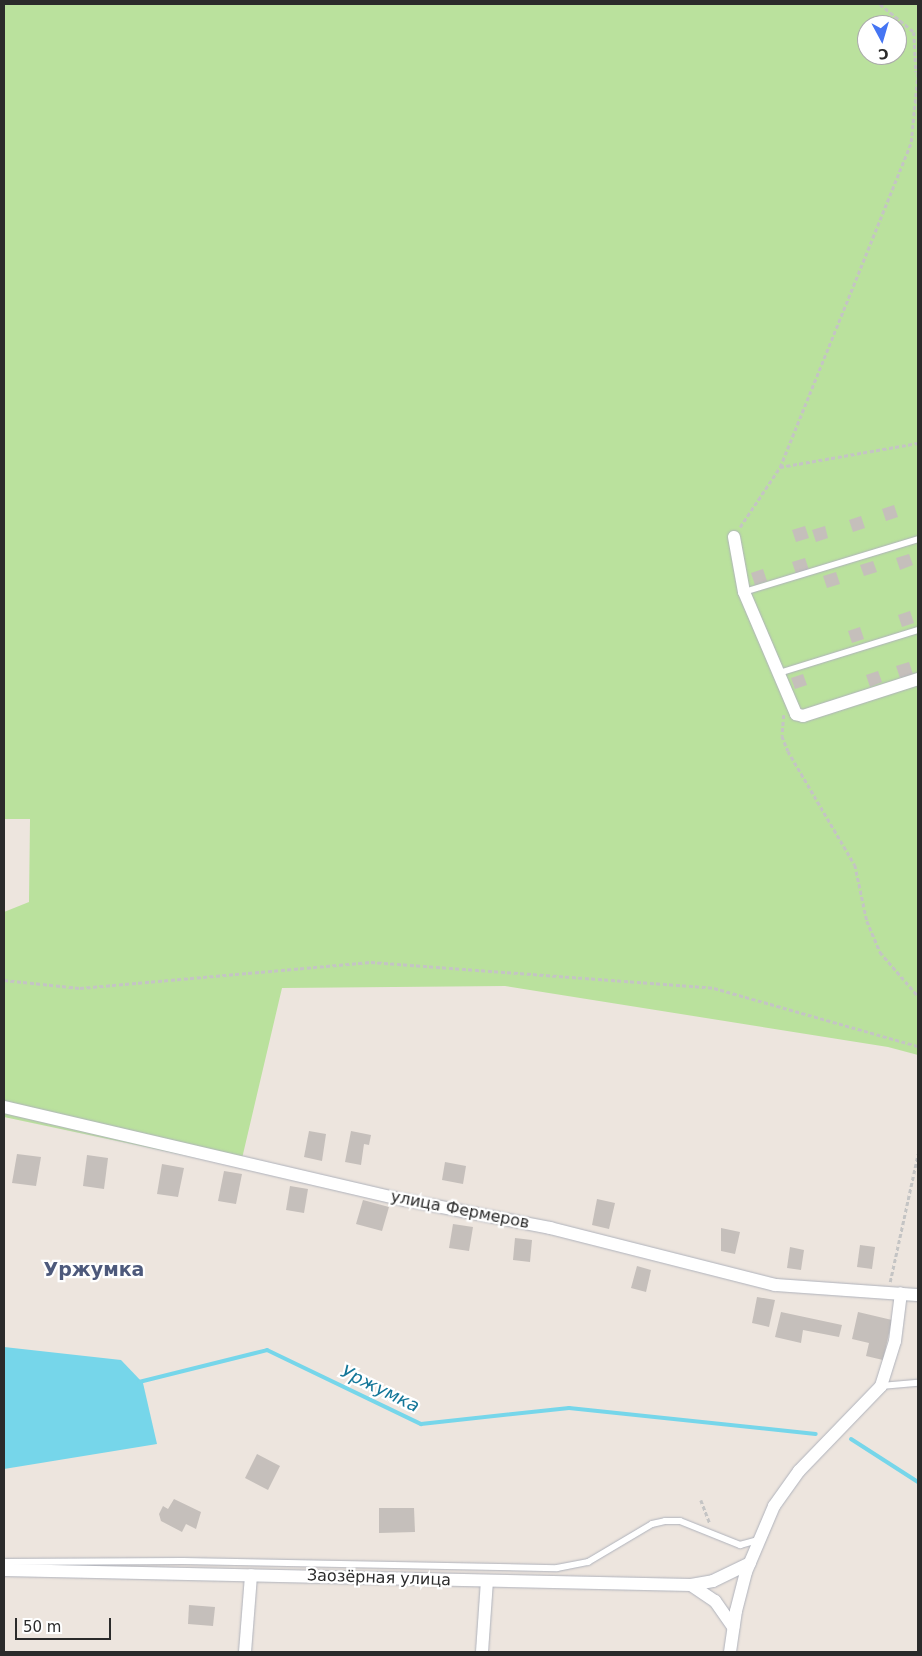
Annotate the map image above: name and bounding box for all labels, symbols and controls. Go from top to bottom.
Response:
north arrow [857,15,907,65]
text: С [878,45,889,62]
street label: улица Фермеров [389,1187,531,1233]
district label: Уржумка [44,1259,144,1281]
water label: Уржумка [337,1361,423,1417]
street label: Заозёрная улица [307,1566,451,1590]
scale bar [18,1608,114,1640]
text: 50 m [23,1618,61,1636]

